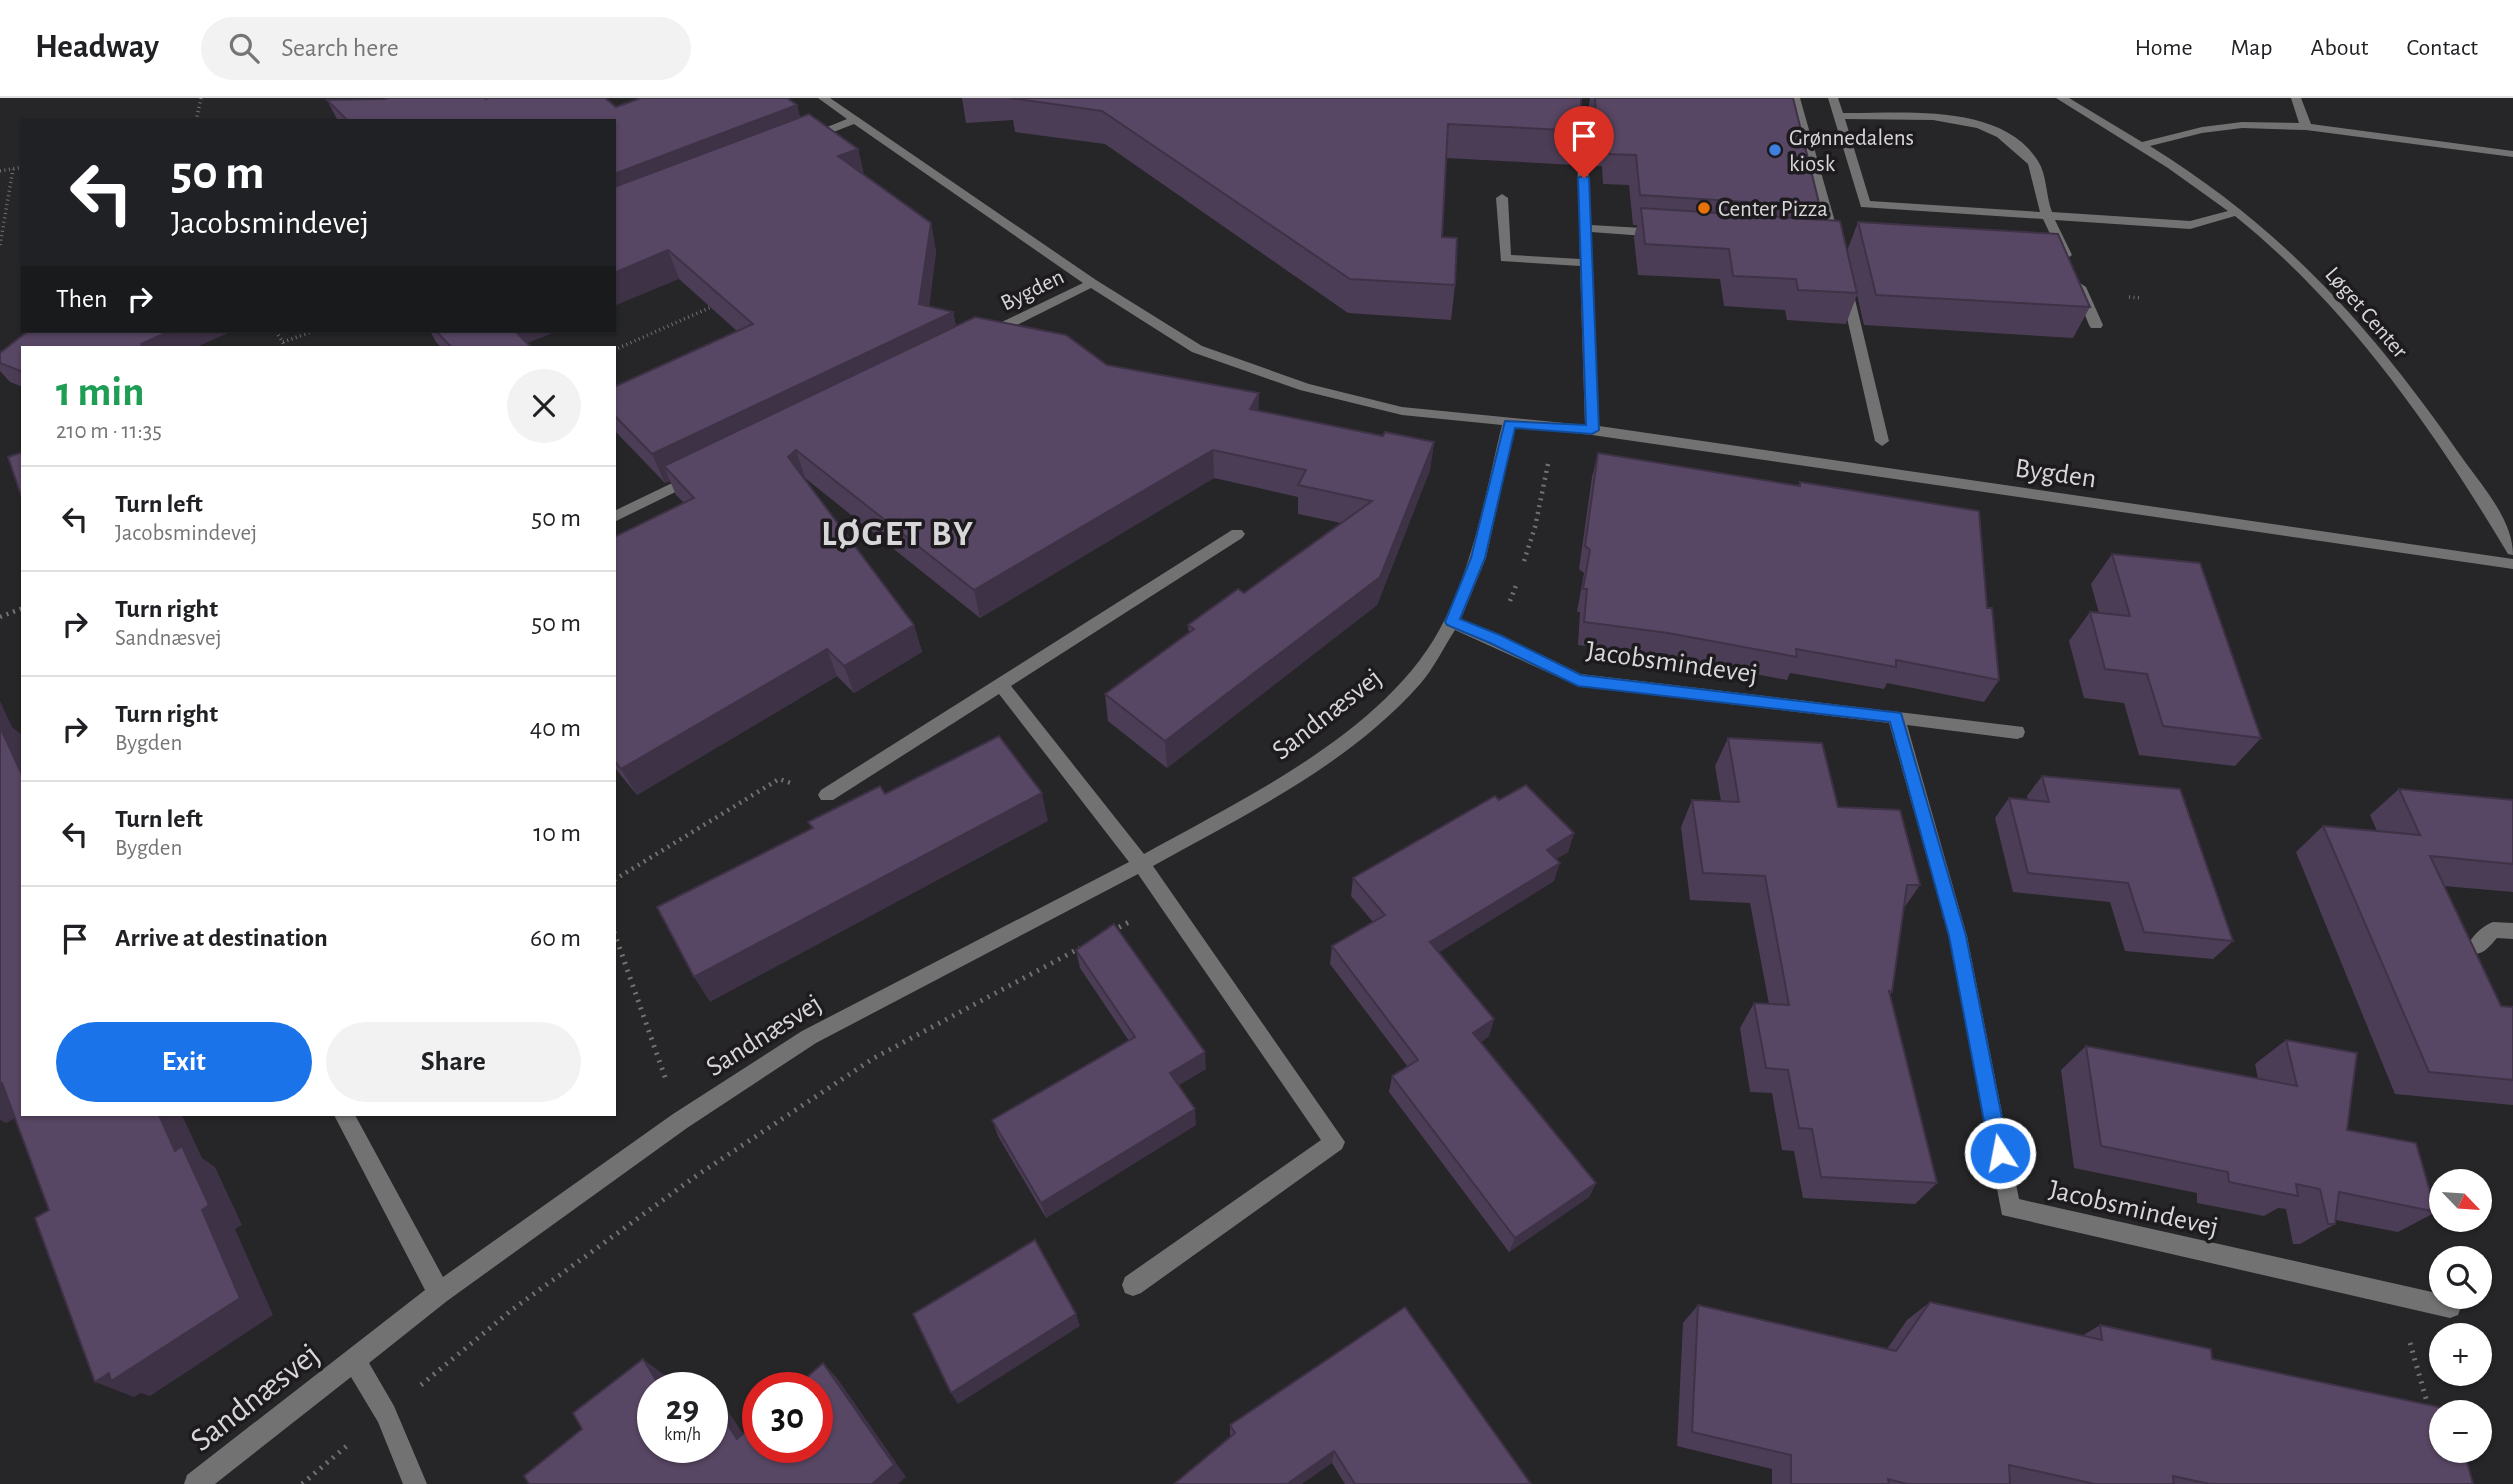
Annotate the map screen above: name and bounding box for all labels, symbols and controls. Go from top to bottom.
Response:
search box [201,17,691,80]
icon: search [225,29,263,67]
text: Headway [35,31,159,64]
text: Search here [281,35,399,61]
text: Home [2135,36,2193,60]
text: Map [2231,36,2273,60]
text: About [2311,36,2368,60]
text: Contact [2406,36,2478,60]
pin [1554,106,1614,178]
icon: arrive [1565,117,1603,155]
place label: Grønnedalens kiosk [1789,127,1914,176]
marker: Grønnedalens kiosk [1767,142,1783,158]
icon: left [56,147,147,238]
text: 50 m [171,149,265,198]
place label: Center Pizza [1718,198,1828,221]
marker: Center Pizza [1696,200,1712,216]
text: Jacobsmindevej [171,207,369,239]
street label: Løget Center [2320,263,2412,363]
street label: Bygden [997,265,1068,315]
icon: right [121,280,159,318]
text: Then [56,286,107,312]
button: close [507,369,581,443]
text: 1 min [56,371,145,413]
text: 210 m · 11:35 [56,420,162,443]
street label: Bygden [2013,454,2098,494]
text: Turn left [115,491,203,517]
icon: left [56,500,94,538]
text: 50 m [531,505,581,531]
district label: LØGET BY [821,517,975,552]
text: Jacobsmindevej [115,522,257,545]
text: Turn right [115,596,218,622]
icon: right [56,605,94,643]
text: 50 m [531,610,581,636]
text: Sandnæsvej [115,627,222,650]
street label: Jacobsmindevej [1584,637,1759,689]
street label: Sandnæsvej [1267,664,1387,766]
text: Turn right [115,701,218,727]
icon: right [56,710,94,748]
text: 40 m [530,715,581,741]
text: Bygden [115,732,182,755]
text: Turn left [115,806,203,832]
icon: left [56,815,94,853]
text: 10 m [533,820,581,846]
text: Bygden [115,837,182,860]
icon: arrive [56,920,94,958]
text: Arrive at destination [115,925,328,951]
text: 60 m [530,925,581,951]
street label: Sandnæsvej [702,989,827,1082]
button: Exit [56,1022,312,1102]
button: Share [326,1022,581,1102]
position arrow [1963,1116,2037,1190]
north arrow [2429,1169,2492,1232]
map controls [2429,1169,2492,1463]
street label: Jacobsmindevej [2046,1176,2221,1242]
button: search [2429,1246,2492,1309]
button: + [2429,1323,2492,1386]
street label: Sandnæsvej [185,1338,326,1458]
speed limit sign: 30 [742,1372,833,1463]
text: 29 [666,1391,699,1426]
button: − [2429,1400,2492,1463]
text: km/h [664,1426,701,1444]

